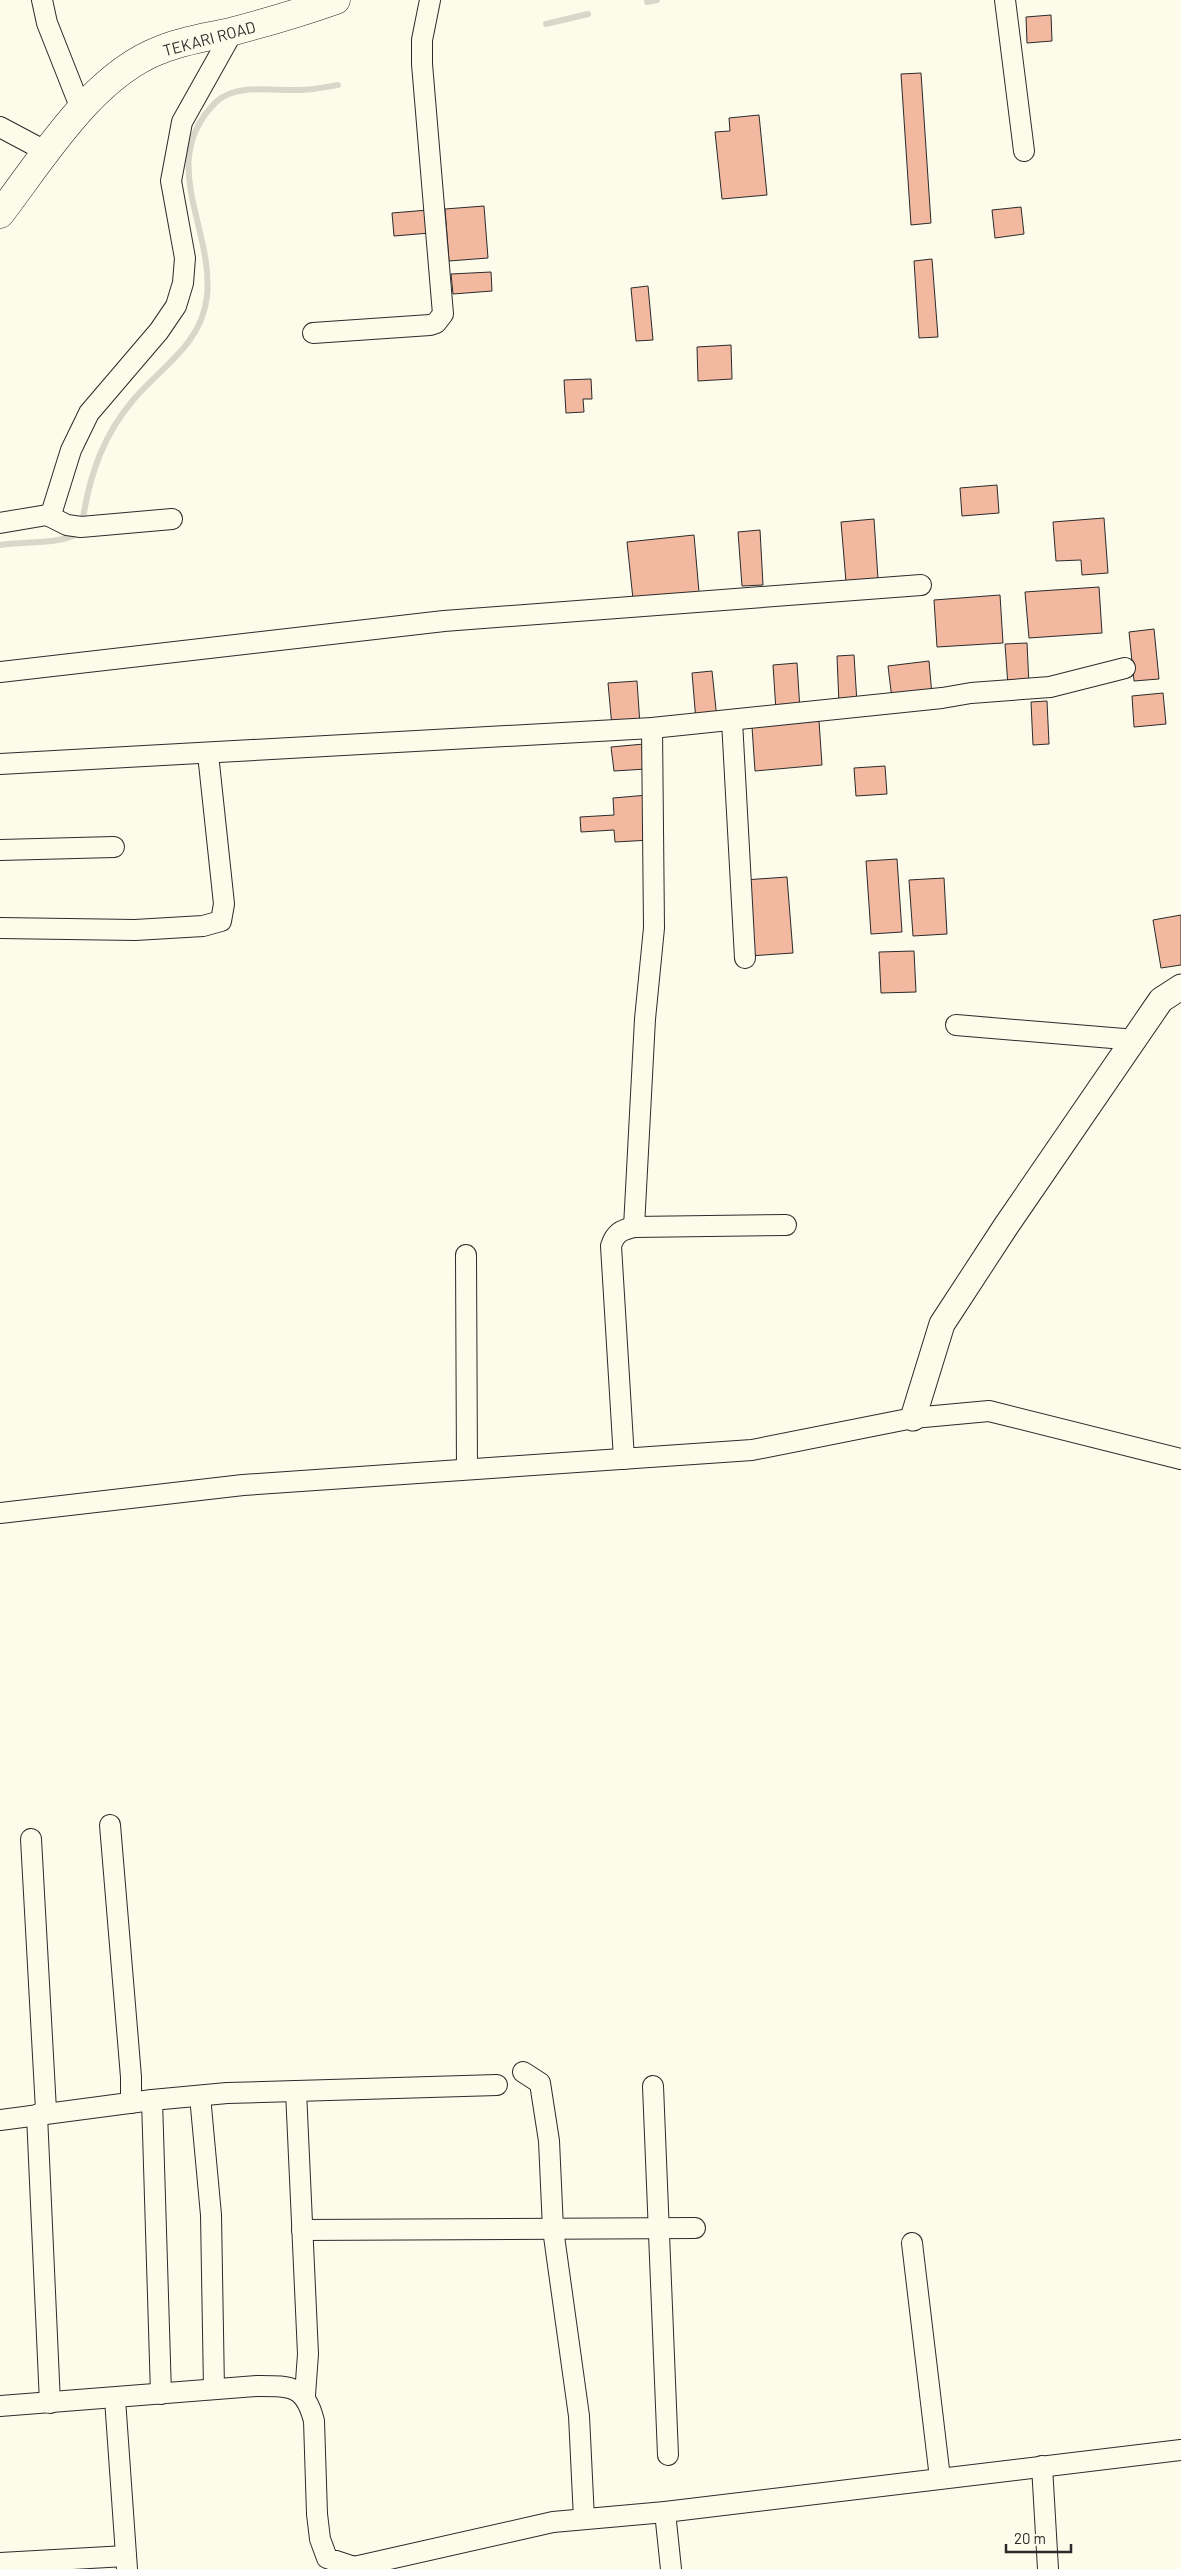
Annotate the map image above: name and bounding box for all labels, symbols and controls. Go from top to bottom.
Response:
street label: TEKARI ROAD [161,17,257,59]
scale bar [1006,2522,1071,2554]
text: 20 m [1014,2529,1046,2547]

